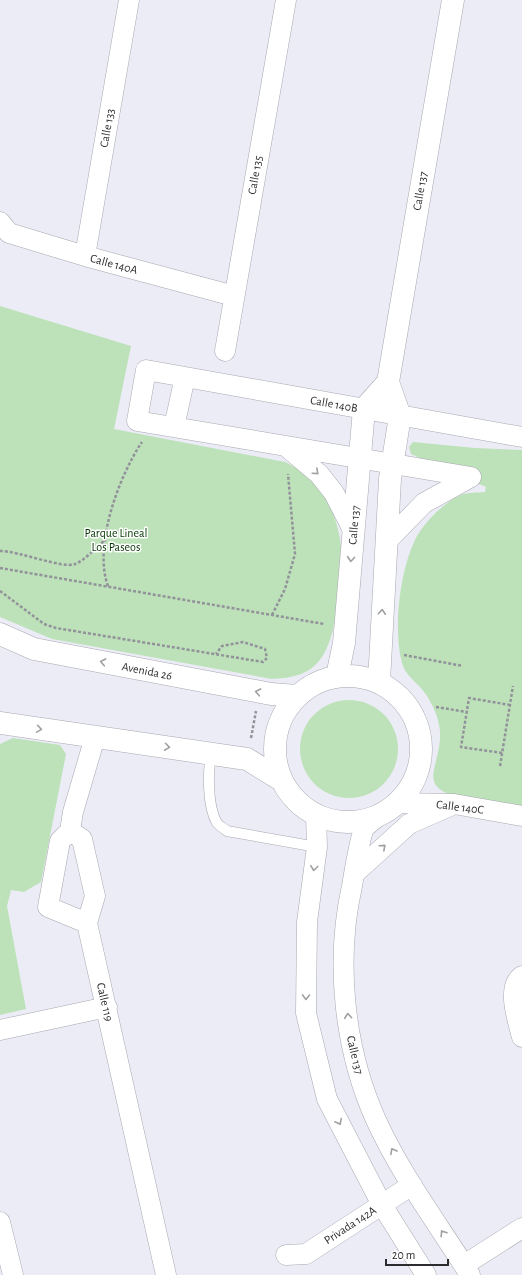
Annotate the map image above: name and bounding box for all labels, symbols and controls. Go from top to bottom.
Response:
street label: Calle 133 [98,108,116,148]
street label: Calle 135 [246,155,264,195]
street label: Calle 137 [411,171,429,211]
street label: Calle 140A [89,252,139,276]
street label: Calle 140B [309,394,359,414]
one-way arrow [311,467,319,474]
street label: Calle 137 [346,505,362,545]
park label: Parque Lineal Los Paseos [84,527,148,553]
one-way arrow [347,556,356,562]
one-way arrow [377,609,386,615]
one-way arrow [100,659,106,667]
street label: Avenida 26 [121,660,174,682]
one-way arrow [255,688,262,696]
one-way arrow [35,724,42,733]
one-way arrow [164,742,170,751]
street label: Calle 140C [436,798,484,816]
one-way arrow [378,844,386,851]
one-way arrow [310,865,319,871]
street label: Calle 119 [95,982,115,1023]
one-way arrow [302,994,311,1000]
one-way arrow [343,1013,352,1019]
street label: Calle 137 [345,1034,365,1076]
one-way arrow [334,1118,342,1125]
one-way arrow [391,1148,398,1155]
street label: Privada 142A [322,1204,378,1246]
one-way arrow [440,1230,447,1237]
scale bar [386,1241,448,1267]
text: 20 m [392,1249,415,1261]

